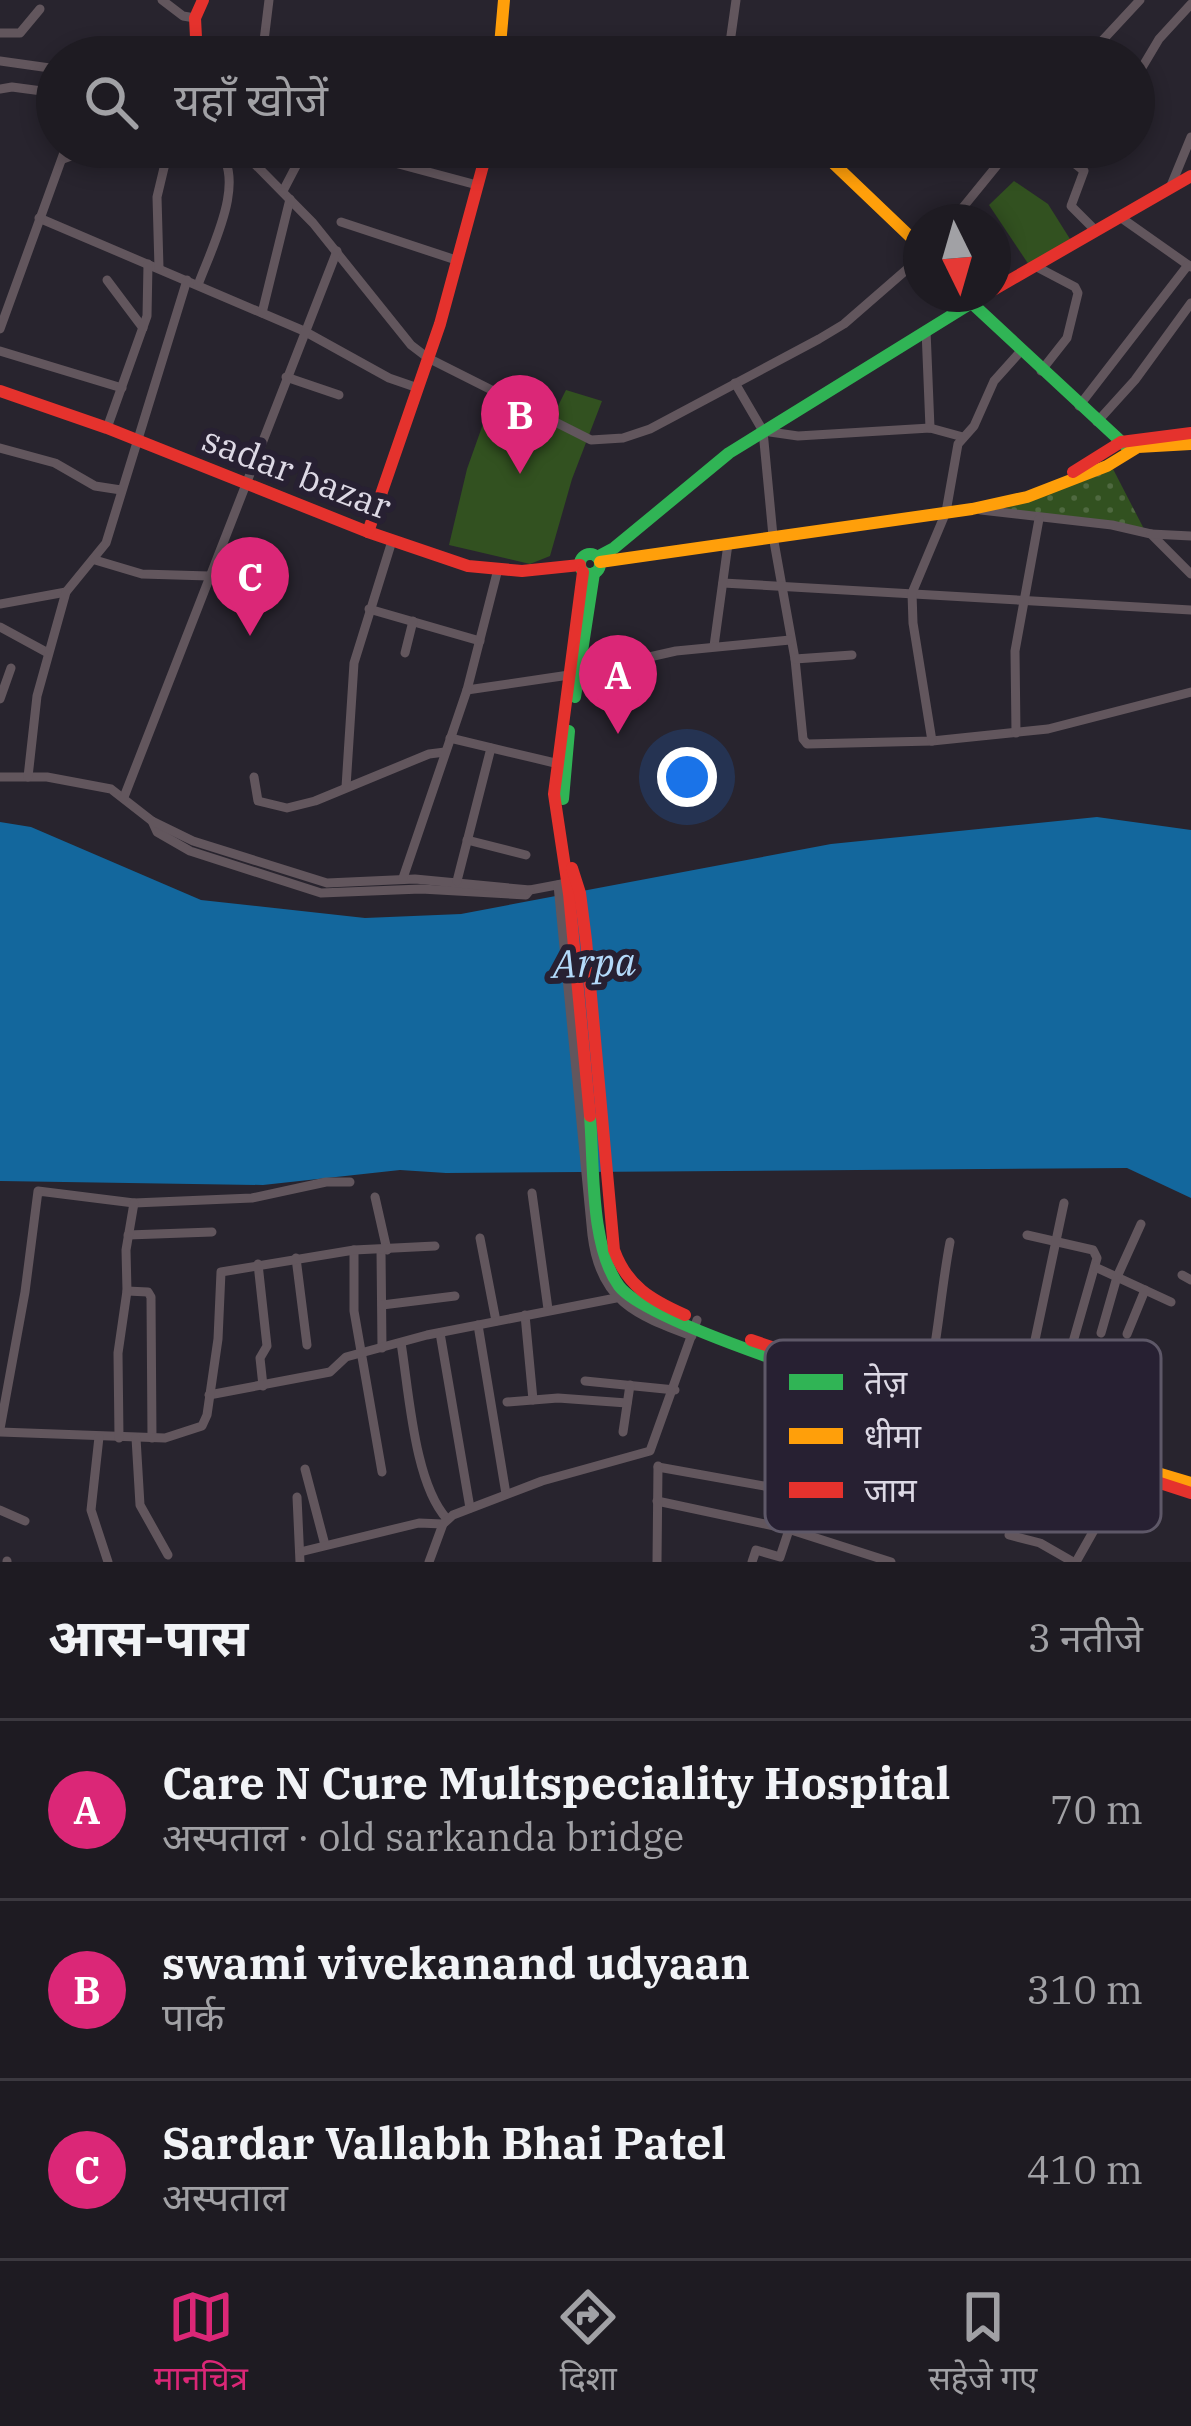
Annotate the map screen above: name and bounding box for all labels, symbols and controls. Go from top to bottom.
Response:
search box [36,36,1155,168]
icon: search [78,69,144,135]
text: यहाँ खोजें [174,70,328,128]
north arrow [903,204,1011,312]
pin: B [481,375,559,474]
street label: sadar bazar [196,414,398,530]
pin: C [211,537,289,636]
pin: A [579,635,657,734]
your location [657,747,717,807]
water label: Arpa [548,935,637,989]
legend [765,1340,1161,1532]
text: तेज़ [864,1360,908,1403]
text: धीमा [864,1414,923,1457]
text: जाम [864,1468,918,1511]
text: आस-पास [48,1604,248,1670]
text: 3 नतीजे [1028,1612,1143,1663]
text: Care N Cure Multspeciality Hospital [162,1753,950,1811]
text: A [73,1784,101,1835]
text: 70 m [1050,1784,1143,1835]
text: अस्पताल · old sarkanda bridge [162,1811,684,1862]
text: swami vivekanand udyaan [162,1933,750,1991]
text: B [73,1964,101,2015]
text: 310 m [1027,1964,1143,2015]
text: पार्क [162,1991,224,2042]
text: Sardar Vallabh Bhai Patel [162,2113,726,2171]
text: C [74,2144,100,2195]
text: 410 m [1027,2144,1143,2195]
text: अस्पताल [162,2171,288,2222]
tab: मानचित्र [154,2284,248,2403]
tab: दिशा [555,2284,621,2403]
tab: सहेजे गए [929,2284,1037,2403]

